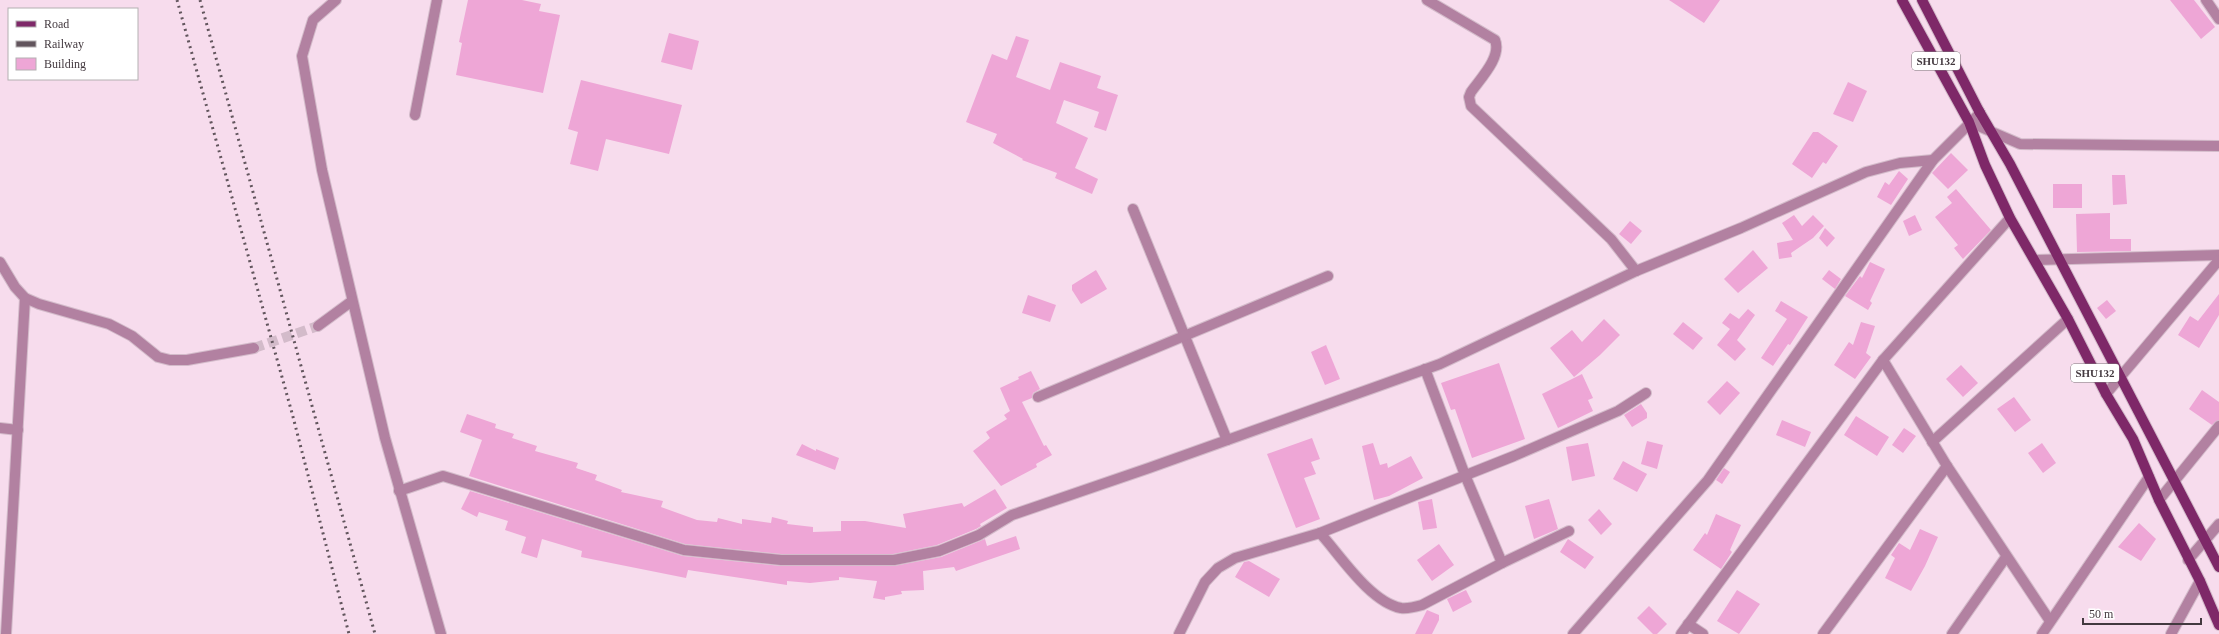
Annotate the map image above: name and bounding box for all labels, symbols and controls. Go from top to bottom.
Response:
legend [8,8,138,80]
text: Road [44,17,69,31]
text: Railway [44,37,84,51]
road number: SHU132 [1912,52,1960,70]
text: Building [44,57,86,71]
road number: SHU132 [2071,364,2119,382]
scale bar [2083,600,2201,626]
text: 50 m [2089,607,2114,621]

